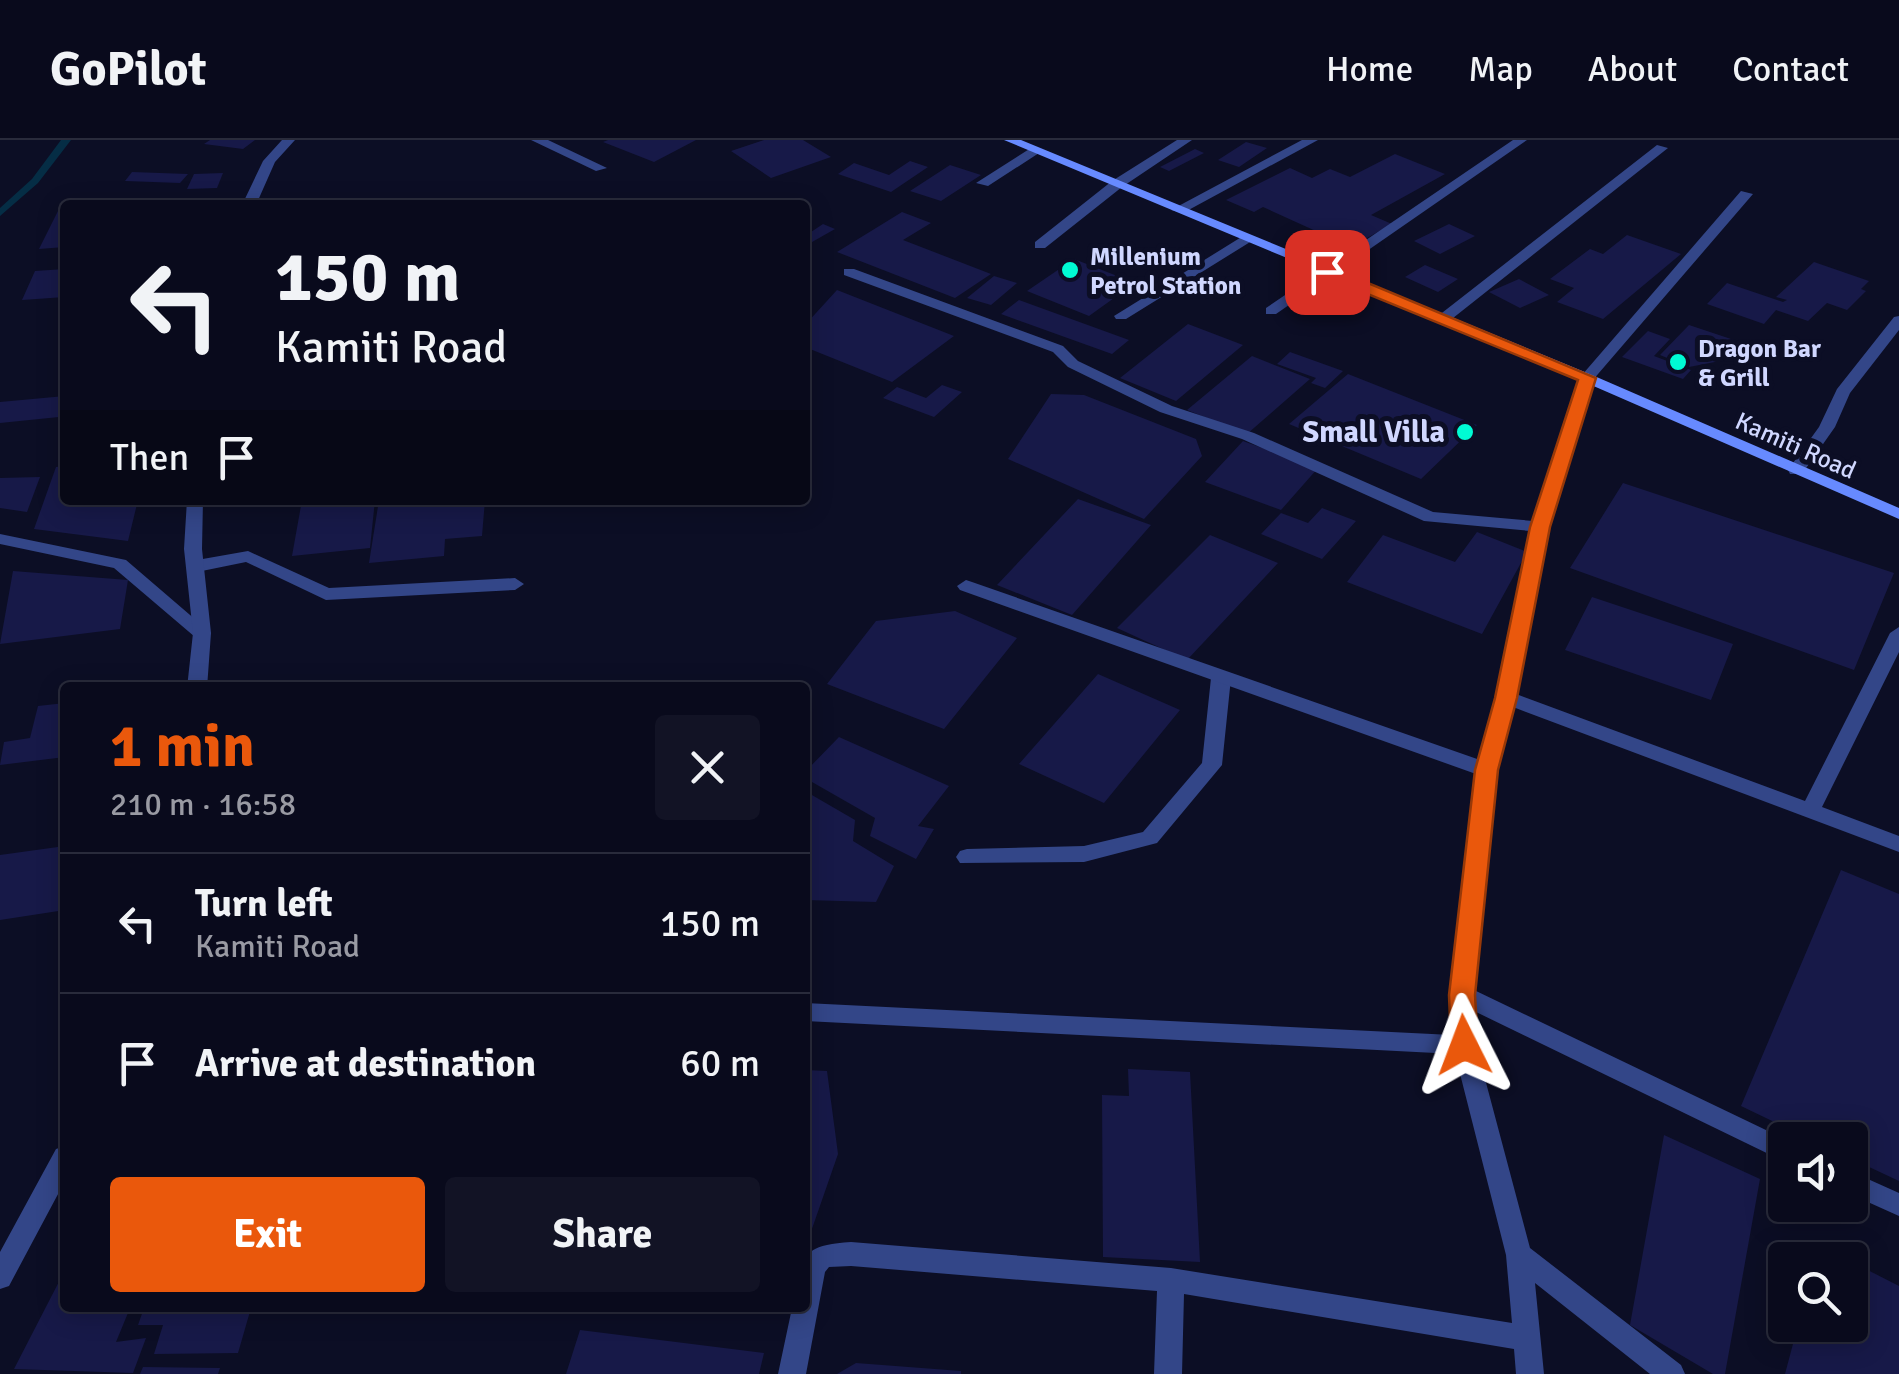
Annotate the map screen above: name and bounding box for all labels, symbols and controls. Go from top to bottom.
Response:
text: GoPilot [50,40,207,99]
text: Home [1326,48,1413,91]
text: Map [1468,48,1533,91]
text: About [1588,48,1677,91]
text: Contact [1732,48,1849,91]
pin [1285,230,1370,315]
text: 150 m [275,234,460,320]
icon: left [110,240,240,370]
place label: Millenium Petrol Station [1090,241,1241,301]
icon: arrive [1300,245,1355,300]
marker: Millenium Petrol Station [1059,259,1081,281]
text: Kamiti Road [275,320,507,375]
place label: Dragon Bar & Grill [1698,333,1821,393]
marker: Dragon Bar & Grill [1667,351,1689,373]
street label: Kamiti Road [1731,405,1861,486]
place label: Small Villa [1302,414,1445,451]
marker: Small Villa [1454,421,1476,443]
icon: arrive [209,430,264,485]
text: Then [110,434,189,481]
text: 1 min [110,710,255,784]
button: close [655,715,760,820]
text: 210 m · 16:58 [110,785,296,824]
text: Turn left [195,880,333,927]
icon: left [110,896,165,951]
text: 150 m [660,900,760,947]
text: Kamiti Road [195,927,360,966]
position arrow [1412,993,1516,1097]
icon: arrive [110,1036,165,1091]
text: Arrive at destination [195,1040,536,1087]
text: 60 m [680,1040,760,1087]
map controls [1768,1122,1868,1342]
button: sound [1768,1122,1868,1222]
button: Exit [110,1177,425,1292]
button: Share [445,1177,760,1292]
button: search [1768,1242,1868,1342]

